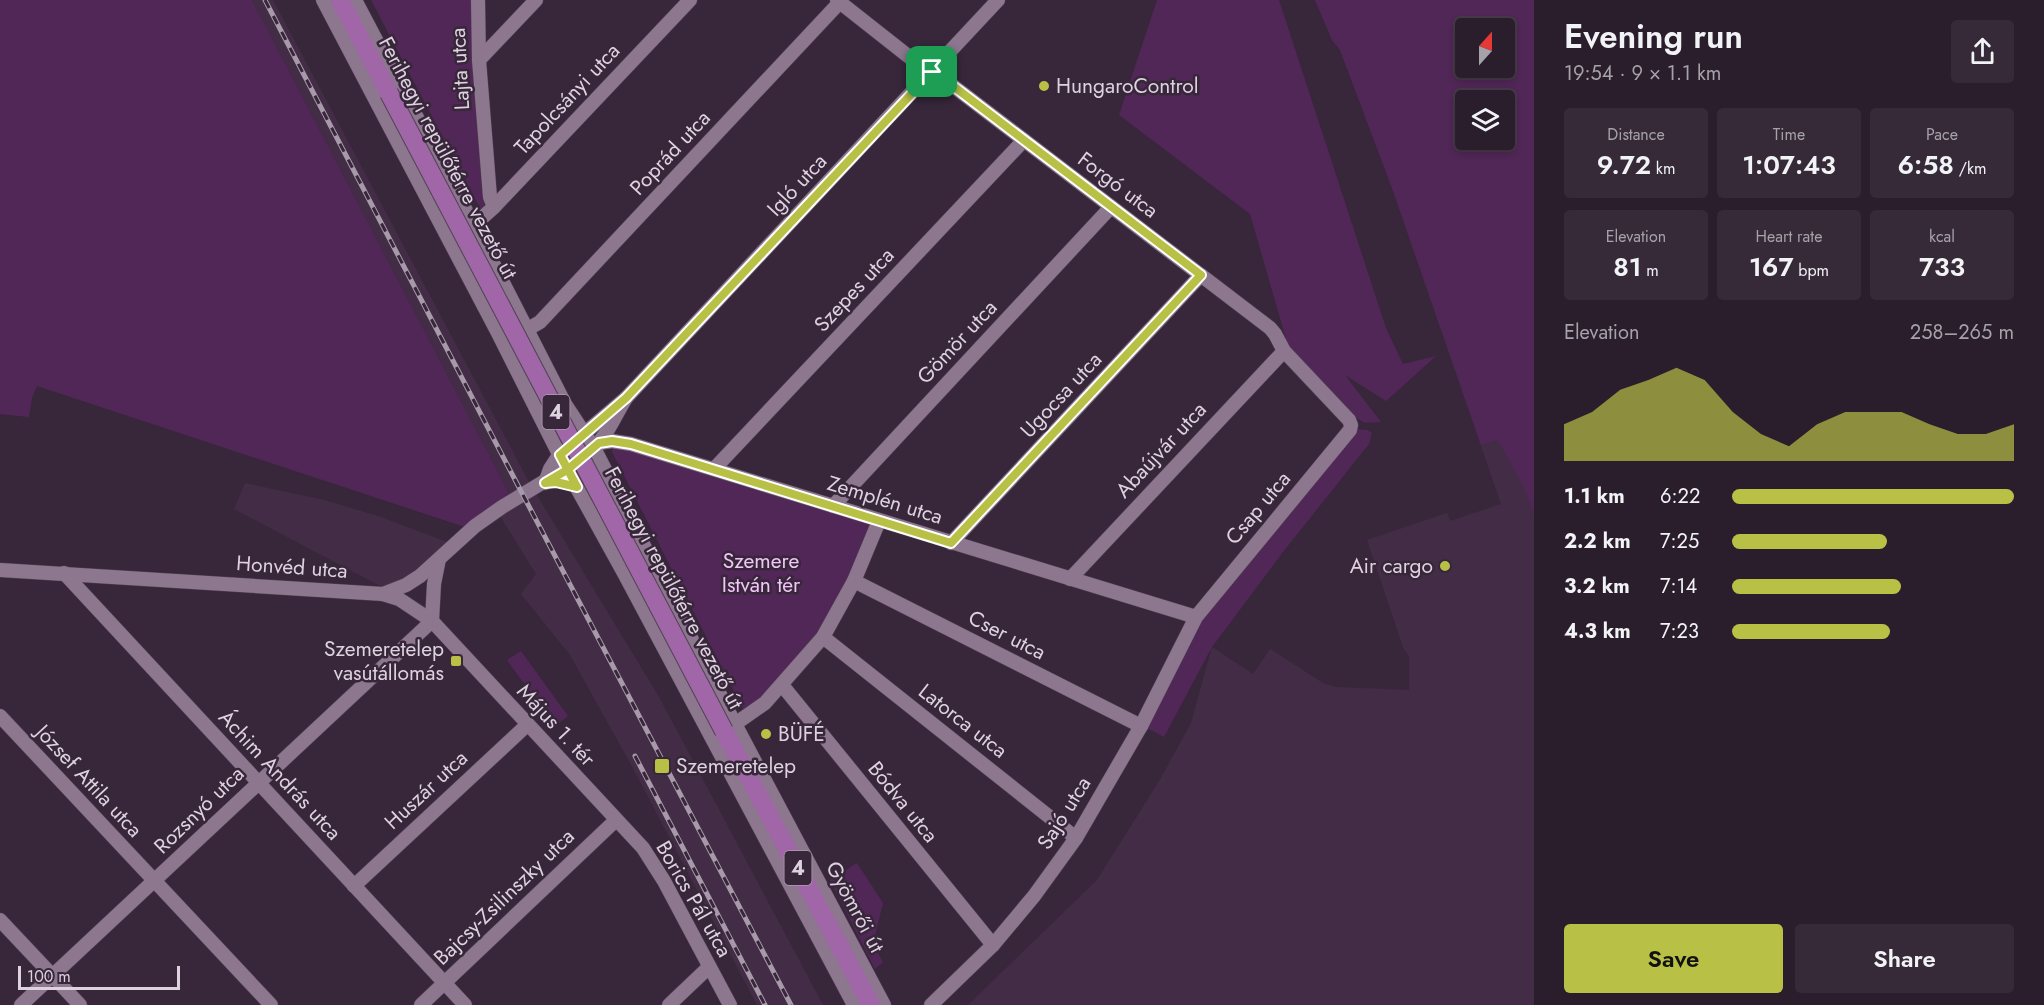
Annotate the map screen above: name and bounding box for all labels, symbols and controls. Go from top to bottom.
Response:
text: Evening run [1564,13,1743,60]
north arrow [1455,18,1515,78]
map controls [1455,18,1515,150]
button: share [1951,20,2014,83]
street label: Lajta utca [443,27,477,111]
street label: Ferihegyi repülőtérre vezető út [371,31,525,285]
street label: Tapolcsányi utca [507,37,627,161]
pin [906,46,957,97]
icon: arrive [915,55,948,88]
text: 19:54 · 9 × 1.1 km [1564,59,1721,88]
place label: HungaroControl [1056,71,1199,101]
marker: HungaroControl [1037,79,1051,93]
button: layers [1455,90,1515,150]
street label: Poprád utca [623,104,717,202]
text: Distance [1607,123,1665,146]
text: Time [1773,123,1805,146]
text: Pace [1926,123,1958,146]
street label: Forgó utca [1071,145,1165,225]
text: 9.72 [1597,146,1651,184]
text: 1:07:43 [1742,146,1836,184]
text: 6:58 [1897,146,1954,184]
street label: Igló utca [760,147,834,223]
text: km [1651,157,1675,180]
text: /km [1954,157,1987,180]
text: Elevation [1606,225,1666,248]
text: Heart rate [1756,225,1822,248]
text: kcal [1929,225,1955,248]
street label: Szepes utca [807,241,901,339]
text: 81 [1613,248,1642,286]
text: 167 [1749,248,1793,286]
text: 733 [1919,248,1965,286]
text: m [1642,259,1659,282]
text: bpm [1793,259,1829,282]
street label: Gömör utca [910,293,1004,391]
text: Elevation [1564,318,1639,347]
text: 258–265 m [1910,318,2014,347]
street label: Ugocsa utca [1013,345,1109,445]
road number: 4 [542,395,570,429]
street label: Abaújvár utca [1109,395,1213,505]
street label: Ferihegyi repülőtérre vezető út [597,461,751,715]
street label: Csap utca [1218,465,1298,551]
street label: Zemplén utca [824,468,946,532]
text: 1.1 km [1564,482,1625,511]
text: 6:22 [1660,482,1700,511]
text: 2.2 km [1564,527,1631,556]
text: 7:25 [1660,527,1699,556]
park label: Szemere István tér [722,546,801,600]
street label: Honvéd utca [235,548,349,586]
place label: Air cargo [1350,551,1433,581]
marker: Air cargo [1438,559,1452,573]
text: 3.2 km [1564,572,1630,601]
text: 7:14 [1660,572,1697,601]
street label: Cser utca [963,603,1051,667]
text: 4.3 km [1564,617,1631,646]
text: 7:23 [1660,617,1699,646]
place label: Szemeretelep vasútállomás [324,634,444,688]
marker: Szemeretelep vasútállomás [449,654,463,668]
street label: Május 1. tér [510,677,603,774]
street label: Latorca utca [912,677,1014,765]
street label: Áchim András utca [212,703,348,847]
street label: József Attila utca [27,716,149,844]
place label: BÜFÉ [778,719,825,749]
marker: BÜFÉ [759,727,773,741]
street label: Huszár utca [378,744,474,836]
place label: Szemeretelep [676,751,796,781]
street label: Bódva utca [861,755,945,849]
marker: Szemeretelep [653,757,671,775]
street label: Rozsnyó utca [147,759,251,861]
street label: Sajó utca [1030,771,1098,855]
street label: Bajcsy-Zsilinszky utca [427,822,581,972]
street label: Borics Pál utca [649,835,739,963]
road number: 4 [784,851,812,885]
street label: Gyömrői út [818,856,892,958]
button: Save [1564,924,1783,993]
button: Share [1795,924,2014,993]
scale bar [18,963,180,990]
text: 100 m [27,965,71,988]

